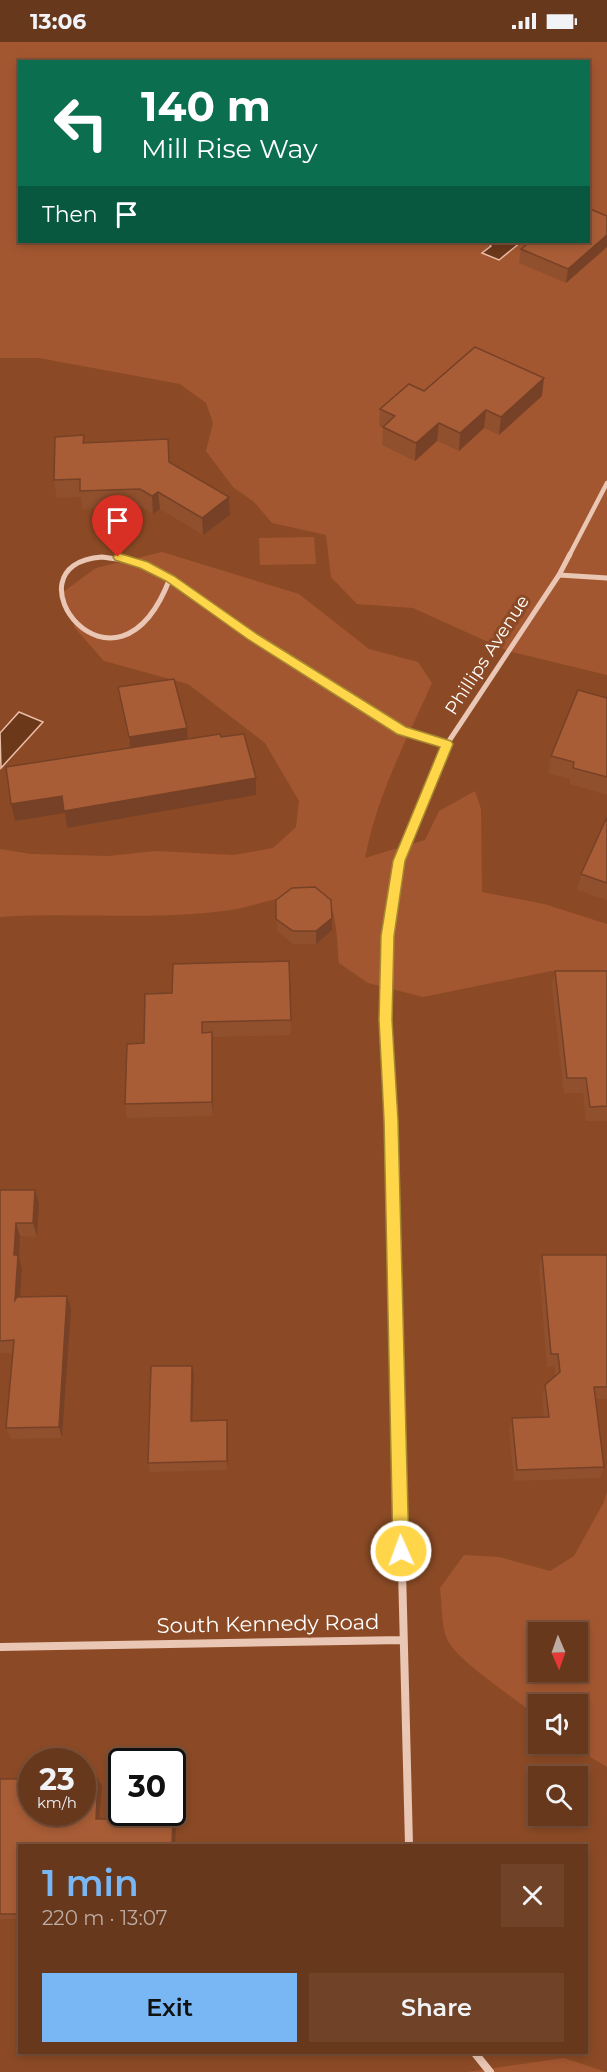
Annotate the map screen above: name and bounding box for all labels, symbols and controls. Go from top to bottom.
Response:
text: 13:06 [30,8,86,35]
text: 140 m [141,80,271,132]
icon: left [42,84,120,162]
text: Mill Rise Way [141,132,318,165]
icon: arrive [110,198,143,231]
text: Then [42,201,98,228]
pin [92,495,143,557]
icon: arrive [101,504,134,537]
street label: Phillips Avenue [440,591,534,719]
position arrow [369,1519,433,1583]
street label: South Kennedy Road [157,1609,379,1638]
north arrow [528,1622,588,1682]
map controls [528,1622,588,1826]
button: sound [528,1694,588,1754]
speed limit sign: 30 [108,1748,186,1826]
text: 23 [39,1761,75,1798]
button: search [528,1766,588,1826]
text: km/h [37,1793,77,1812]
text: 1 min [42,1861,139,1905]
button: close [501,1864,564,1927]
text: 220 m · 13:07 [42,1906,168,1930]
button: Exit [42,1973,297,2042]
button: Share [309,1973,564,2042]

